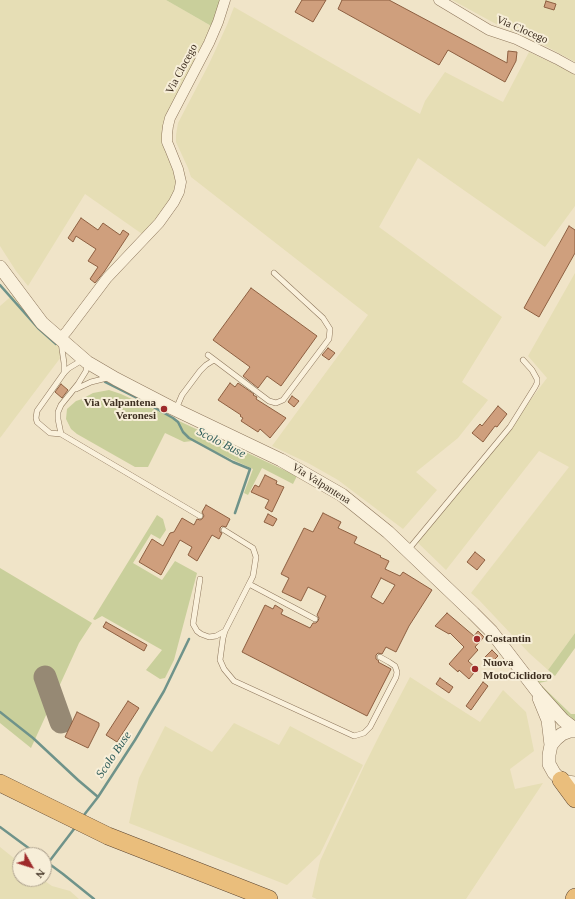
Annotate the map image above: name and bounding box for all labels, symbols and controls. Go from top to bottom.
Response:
street label: Via Clocego [494,13,550,47]
street label: Via Clocego [163,42,201,96]
place label: Via Valpantena Veronesi [84,396,156,422]
marker: Via Valpantena Veronesi [159,404,169,414]
water label: Scolo Buse [194,425,248,461]
street label: Via Valpantena [289,461,353,507]
place label: Costantin [485,632,531,646]
marker: Costantin [472,634,482,644]
place label: Nuova MotoCiclidoro [483,656,552,682]
marker: Nuova MotoCiclidoro [470,664,480,674]
water label: Scolo Buse [93,729,135,781]
north arrow [12,847,52,887]
text: N [33,867,48,881]

